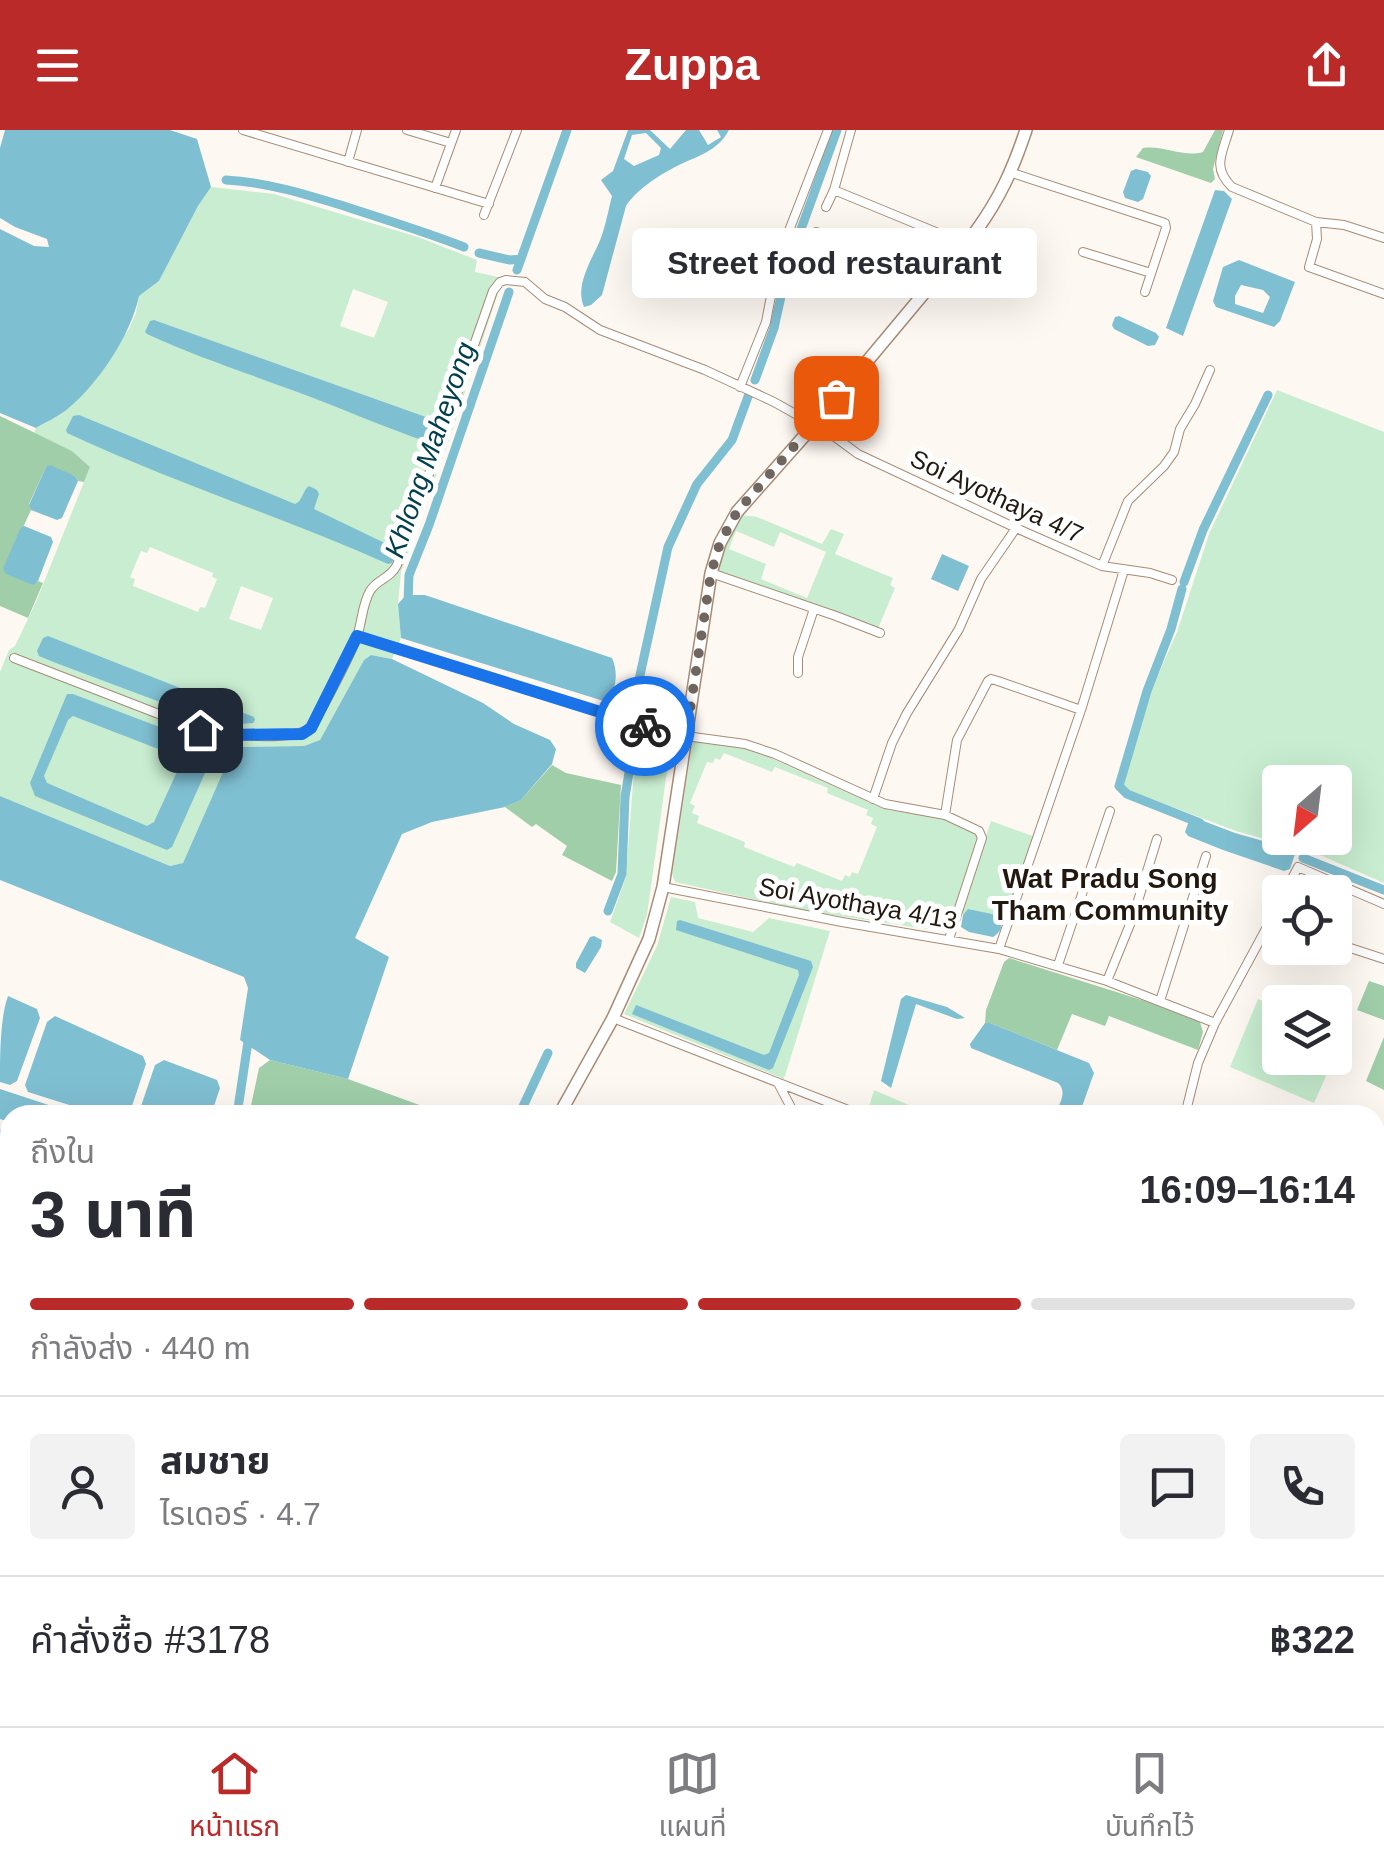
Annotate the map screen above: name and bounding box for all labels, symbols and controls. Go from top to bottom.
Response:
icon: menu [30,38,85,93]
icon: share [1299,38,1354,93]
text: Zuppa [625,39,759,90]
callout: Street food restaurant [634,228,1038,298]
text: Street food restaurant [667,245,1002,281]
water label: Khlong Maheyong [379,338,482,562]
pin [794,356,879,441]
icon: bag [809,371,864,426]
street label: Soi Ayothaya 4/7 [906,444,1088,548]
courier [595,676,695,776]
pin [158,688,243,773]
icon: bike [618,699,673,754]
icon: home [173,703,228,758]
north arrow [1262,765,1352,855]
map controls [1262,765,1352,1075]
district label: Wat Pradu Song Tham Community [992,863,1229,926]
street label: Soi Ayothaya 4/13 [757,872,959,934]
button: locate [1262,875,1352,965]
button: layers [1262,985,1352,1075]
text: ถึงใน [30,1134,95,1170]
text: 16:09–16:14 [1139,1169,1355,1211]
text: 3 นาที [30,1178,196,1251]
text: กำลังส่ง · 440 m [30,1330,251,1366]
button: person [30,1434,135,1539]
button: chat [1120,1434,1225,1539]
button: phone [1250,1434,1355,1539]
text: สมชาย [160,1440,270,1482]
text: ไรเดอร์ · 4.7 [160,1496,321,1532]
text: คำสั่งซื้อ #3178 [30,1619,270,1661]
text: ฿322 [1270,1619,1355,1661]
tab: หน้าแรก [189,1746,280,1849]
tab: แผนที่ [658,1746,727,1849]
tab: บันทึกไว้ [1105,1746,1195,1849]

